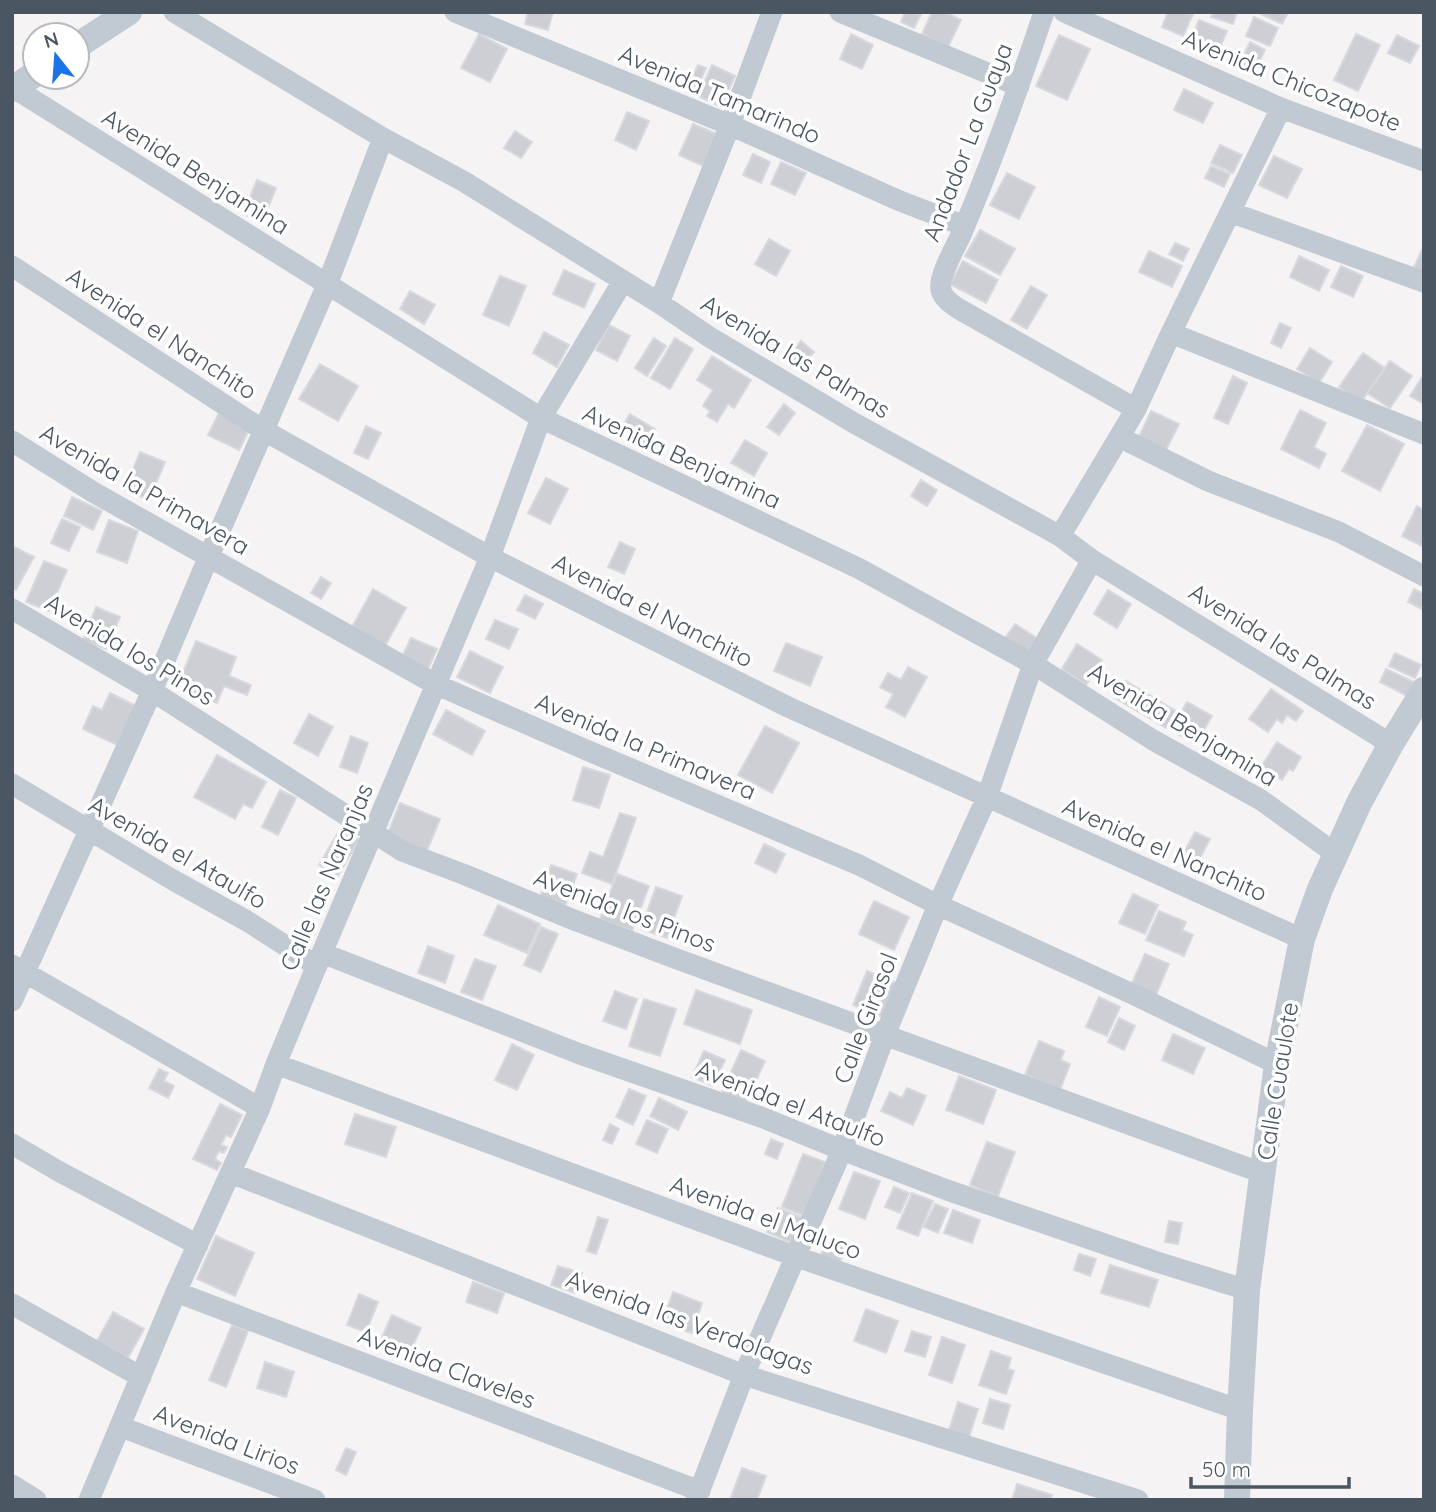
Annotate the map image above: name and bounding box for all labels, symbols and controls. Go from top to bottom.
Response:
north arrow [21,21,91,91]
street label: Avenida Chicozapote [1178,22,1406,138]
text: N [41,26,61,53]
street label: Avenida Tamarindo [615,38,825,150]
street label: Andador La Guaya [915,38,1019,246]
street label: Avenida Benjamina [97,101,295,241]
street label: Avenida el Nanchito [61,260,263,406]
street label: Avenida las Palmas [696,288,896,424]
street label: Avenida Benjamina [578,397,786,515]
street label: Avenida la Primavera [35,417,255,561]
street label: Avenida el Nanchito [548,546,758,674]
street label: Avenida las Palmas [1184,576,1382,716]
street label: Avenida los Pinos [40,587,220,711]
street label: Avenida Benjamina [1083,656,1283,792]
street label: Avenida la Primavera [531,686,761,806]
street label: Calle las Naranjas [273,779,379,975]
street label: Avenida el Ataulfo [84,789,272,915]
street label: Avenida el Nanchito [1058,790,1272,908]
street label: Avenida los Pinos [530,862,720,958]
street label: Calle Girasol [826,948,904,1088]
street label: Calle Cuaulote [1250,1000,1304,1162]
street label: Avenida el Ataulfo [692,1053,890,1153]
street label: Avenida el Maluco [666,1168,866,1266]
street label: Avenida las Verdolagas [562,1263,818,1381]
street label: Avenida Claveles [354,1319,540,1415]
street label: Avenida Lirios [150,1397,304,1481]
scale bar [1191,1446,1348,1490]
text: 50 m [1202,1456,1251,1482]

